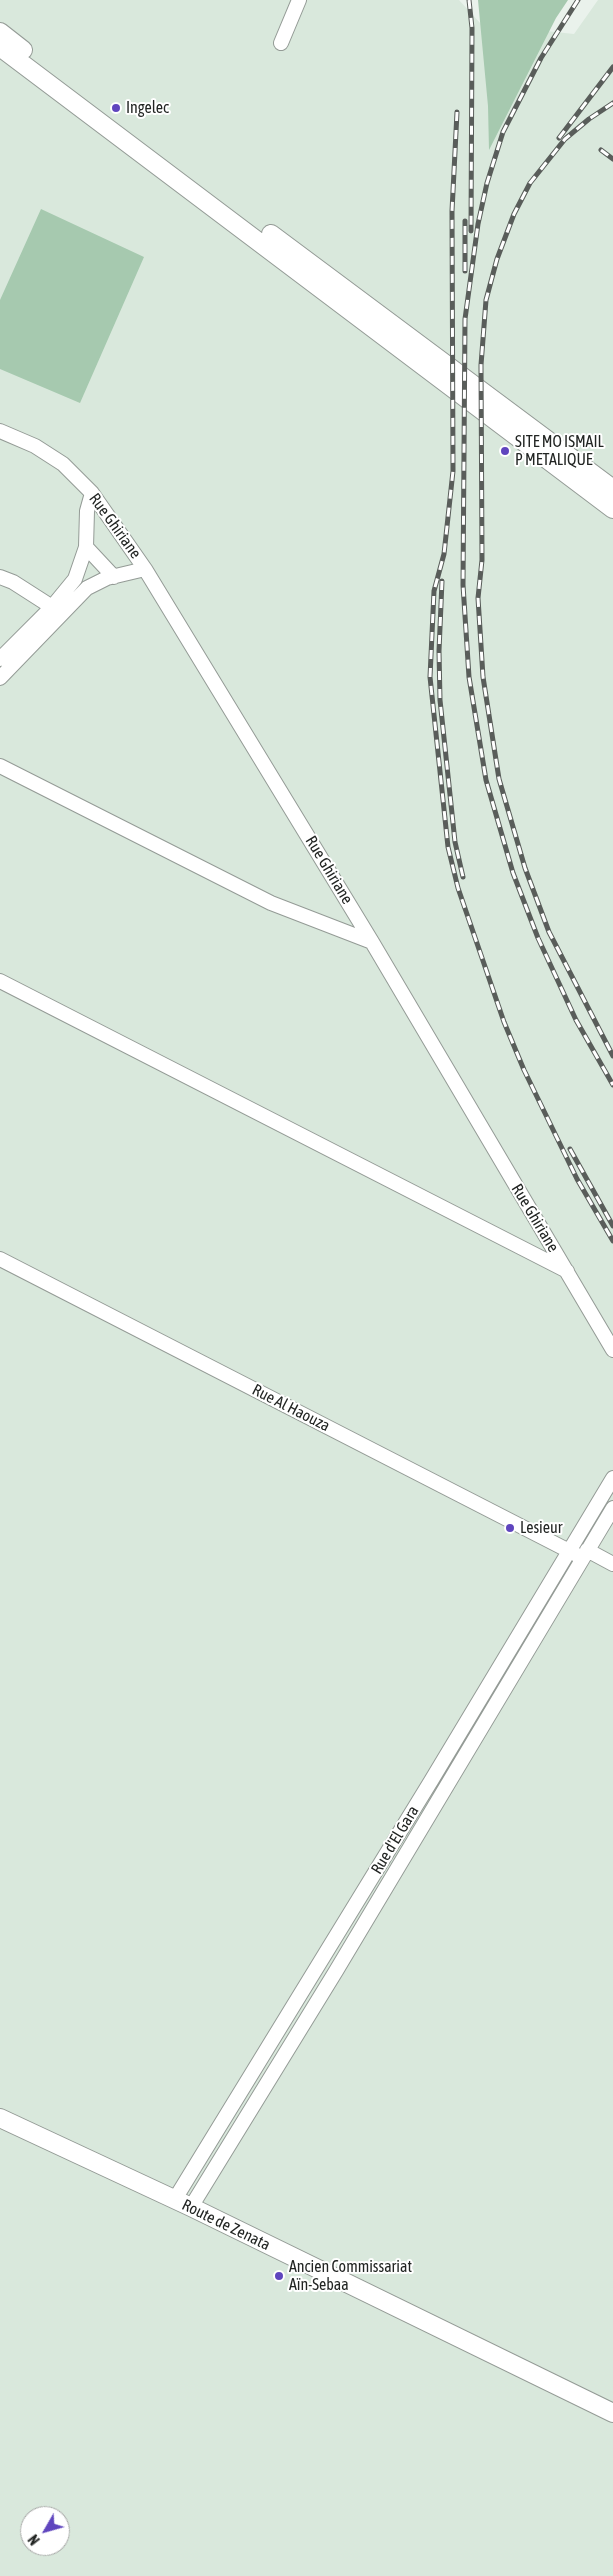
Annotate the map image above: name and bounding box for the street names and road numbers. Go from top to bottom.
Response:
street label: Rue Ghiriane [85,490,145,562]
street label: Rue Ghiriane [301,832,357,908]
street label: Rue Ghiriane [507,1180,563,1256]
street label: Rue Al Haouza [249,1380,333,1436]
street label: Rue d'El Gara [367,1802,423,1878]
street label: Route de Zenata [179,2195,273,2255]

